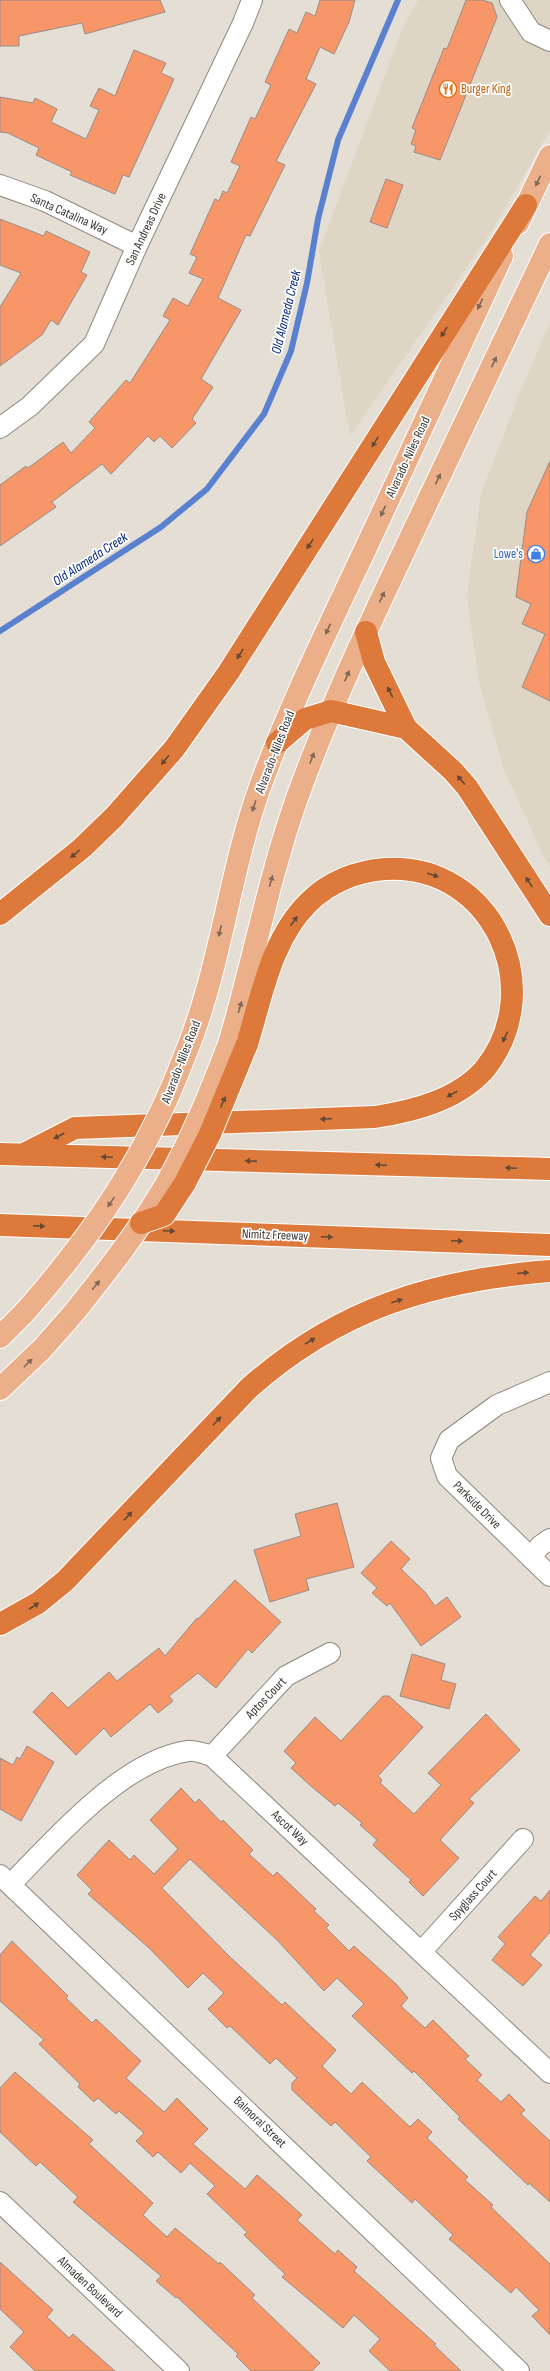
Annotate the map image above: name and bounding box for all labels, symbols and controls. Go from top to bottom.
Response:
restaurant icon: Burger King [438,79,458,99]
place label: Burger King [461,81,511,97]
one-way arrow [535,175,541,186]
street label: Santa Catalina Way [28,190,110,238]
street label: San Andreas Drive [122,190,170,268]
water label: Old Alameda Creek [267,268,305,356]
one-way arrow [477,298,483,310]
one-way arrow [440,327,448,337]
one-way arrow [491,356,497,368]
street label: Alvarado-Niles Road [382,414,434,501]
one-way arrow [371,437,379,447]
one-way arrow [435,474,441,485]
one-way arrow [380,505,386,516]
water label: Old Alameda Creek [49,528,131,590]
one-way arrow [307,538,314,550]
shop icon: Lowe's [526,544,546,564]
place label: Lowe's [494,546,523,562]
one-way arrow [379,591,385,603]
one-way arrow [325,623,331,634]
one-way arrow [237,648,244,660]
one-way arrow [344,670,350,681]
one-way arrow [387,686,393,698]
street label: Alvarado-Niles Road [252,708,298,797]
one-way arrow [310,751,316,763]
one-way arrow [160,754,169,765]
one-way arrow [456,775,465,786]
one-way arrow [251,800,257,812]
one-way arrow [70,849,81,858]
one-way arrow [427,872,439,878]
one-way arrow [268,874,274,886]
one-way arrow [525,877,532,888]
one-way arrow [290,916,298,927]
one-way arrow [217,925,223,937]
one-way arrow [237,1000,243,1012]
street label: Alvarado-Niles Road [158,1018,204,1107]
one-way arrow [502,1032,508,1043]
one-way arrow [446,1090,458,1097]
one-way arrow [220,1097,226,1108]
one-way arrow [320,1116,332,1123]
one-way arrow [53,1133,64,1139]
one-way arrow [101,1154,113,1161]
one-way arrow [244,1158,257,1164]
one-way arrow [374,1162,387,1168]
one-way arrow [504,1165,517,1171]
one-way arrow [107,1197,115,1207]
one-way arrow [33,1223,46,1229]
street label: Nimitz Freeway [241,1226,309,1244]
one-way arrow [163,1228,176,1234]
one-way arrow [321,1233,333,1240]
one-way arrow [451,1238,463,1245]
one-way arrow [517,1270,529,1277]
one-way arrow [92,1279,101,1290]
one-way arrow [391,1298,403,1304]
one-way arrow [304,1337,316,1344]
one-way arrow [23,1358,33,1367]
one-way arrow [212,1416,222,1426]
street label: Parkside Drive [450,1478,504,1532]
one-way arrow [123,1511,133,1521]
one-way arrow [28,1602,40,1609]
street label: Aptos Court [241,1674,290,1723]
street label: Ascot Way [267,1806,312,1849]
street label: Spyglass Court [446,1866,500,1924]
street label: Balmoral Street [230,2093,290,2151]
street label: Almaden Boulevard [54,2252,126,2321]

